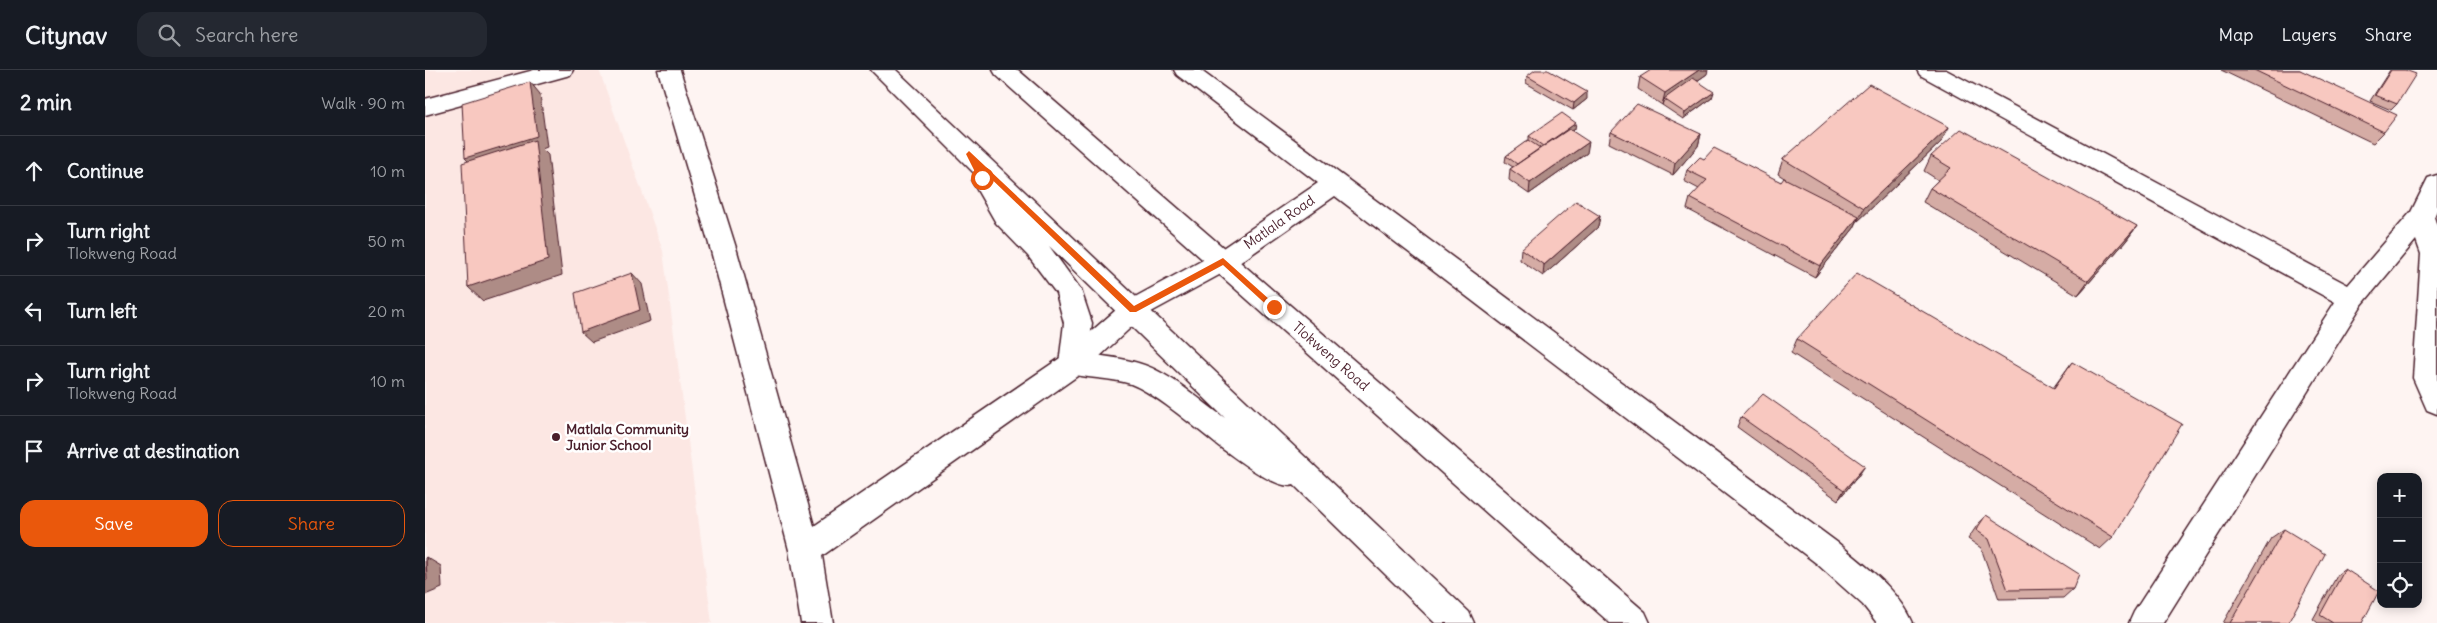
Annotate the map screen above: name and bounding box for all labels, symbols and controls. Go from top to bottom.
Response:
search box [137,12,487,57]
text: Citynav [25,20,107,50]
icon: search [155,21,183,49]
text: Search here [195,23,298,47]
text: Map [2218,23,2253,46]
text: Layers [2281,23,2337,46]
text: Share [2365,23,2412,46]
text: 2 min [20,89,72,116]
text: Walk · 90 m [321,93,405,113]
icon: ahead [20,157,48,185]
text: Continue [67,159,144,183]
text: 10 m [370,161,405,181]
route start [971,167,994,190]
street label: Matlala Road [1240,191,1318,253]
text: Turn right [67,219,150,243]
icon: right [20,227,48,255]
text: 50 m [367,231,405,251]
text: Tlokweng Road [67,243,177,263]
route end [1263,296,1286,319]
icon: left [20,297,48,325]
text: Turn left [67,299,137,323]
text: 20 m [368,301,405,321]
street label: Tlokweng Road [1289,318,1373,394]
text: Turn right [67,359,150,383]
icon: right [20,367,48,395]
text: 10 m [370,371,405,391]
text: Tlokweng Road [67,383,177,403]
place label: Matlala Community Junior School [566,420,689,454]
marker: Matlala Community Junior School [550,431,562,443]
icon: arrive [20,437,48,465]
text: Arrive at destination [67,439,240,463]
map controls [2377,473,2422,608]
button: + [2377,473,2422,518]
button: Save [20,500,208,547]
button: Share [218,500,405,547]
button: − [2377,518,2422,563]
button: locate [2377,563,2422,608]

